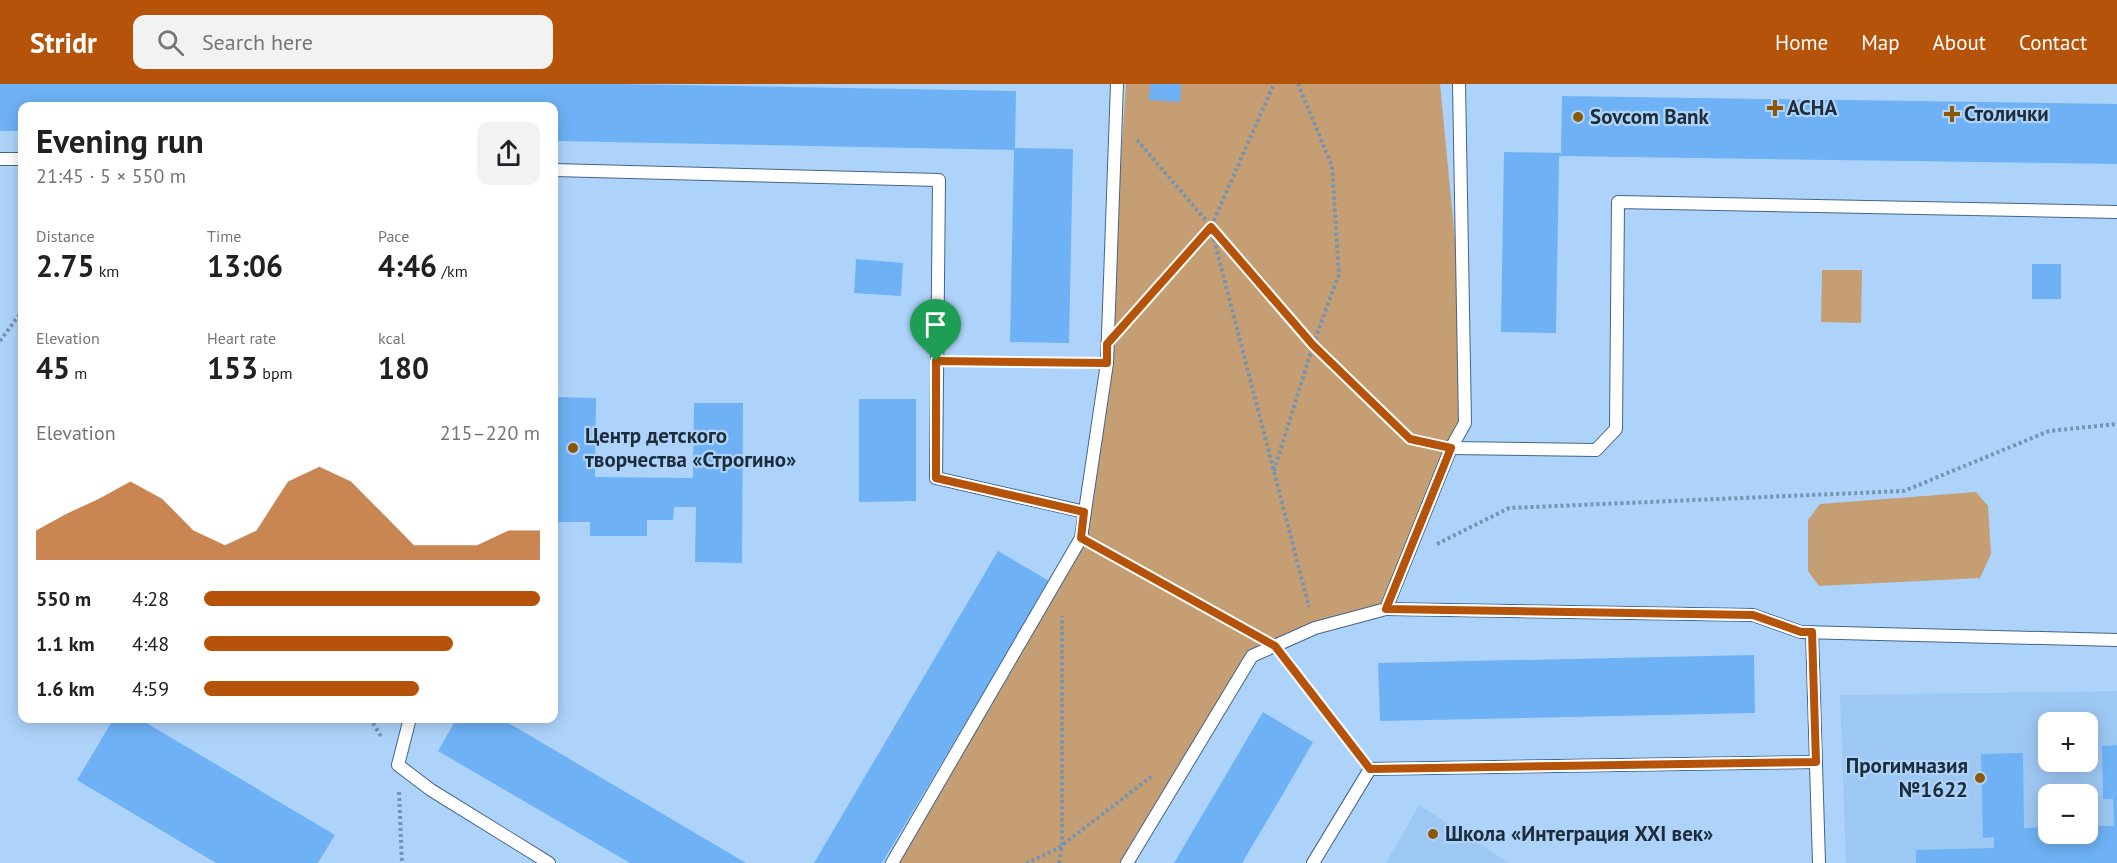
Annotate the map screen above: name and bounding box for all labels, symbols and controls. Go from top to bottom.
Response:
search box [133,15,553,69]
text: Stridr [30,24,97,61]
icon: search [154,26,187,59]
text: Search here [202,28,313,56]
text: Home [1775,29,1828,56]
text: Map [1861,29,1900,56]
text: About [1933,29,1986,56]
text: Contact [2019,29,2087,56]
place label: АСНА [1787,94,1837,121]
place label: Столички [1964,100,2049,127]
marker: АСНА [1768,101,1782,115]
place label: Sovcom Bank [1590,103,1710,130]
marker: Столички [1945,107,1959,121]
marker: Sovcom Bank [1571,110,1585,124]
text: Evening run [36,119,204,162]
button: share [477,122,540,185]
text: 21:45 · 5 × 550 m [36,163,186,189]
text: Distance [36,226,95,246]
text: Time [207,226,241,246]
text: Pace [378,226,409,246]
text: 2.75 [36,246,94,285]
text: 13:06 [207,246,283,285]
text: 4:46 [378,246,437,285]
text: km [94,261,119,281]
text: /km [437,261,468,281]
pin [910,299,961,361]
icon: arrive [919,308,952,341]
text: Elevation [36,328,100,348]
text: Heart rate [207,328,276,348]
text: kcal [378,328,405,348]
text: 45 [36,348,70,387]
text: 153 [207,348,258,387]
text: 180 [378,348,429,387]
text: m [70,363,87,383]
text: bpm [258,363,293,383]
text: Elevation [36,420,116,446]
text: 215–220 m [440,420,540,446]
place label: Центр детского творчества «Строгино» [585,422,796,473]
marker: Центр детского творчества «Строгино» [566,441,580,455]
text: 550 m [36,586,91,612]
text: 4:28 [132,586,169,612]
text: 1.1 km [36,631,95,657]
text: 4:48 [132,631,169,657]
text: 1.6 km [36,676,95,702]
text: 4:59 [132,676,169,702]
map controls [2038,712,2098,844]
button: + [2038,712,2098,772]
place label: Прогимназия №1622 [1846,752,1968,803]
marker: Прогимназия №1622 [1973,771,1987,785]
button: − [2038,784,2098,844]
place label: Школа «Интеграция XXI век» [1445,820,1713,847]
marker: Школа «Интеграция XXI век» [1426,827,1440,841]

